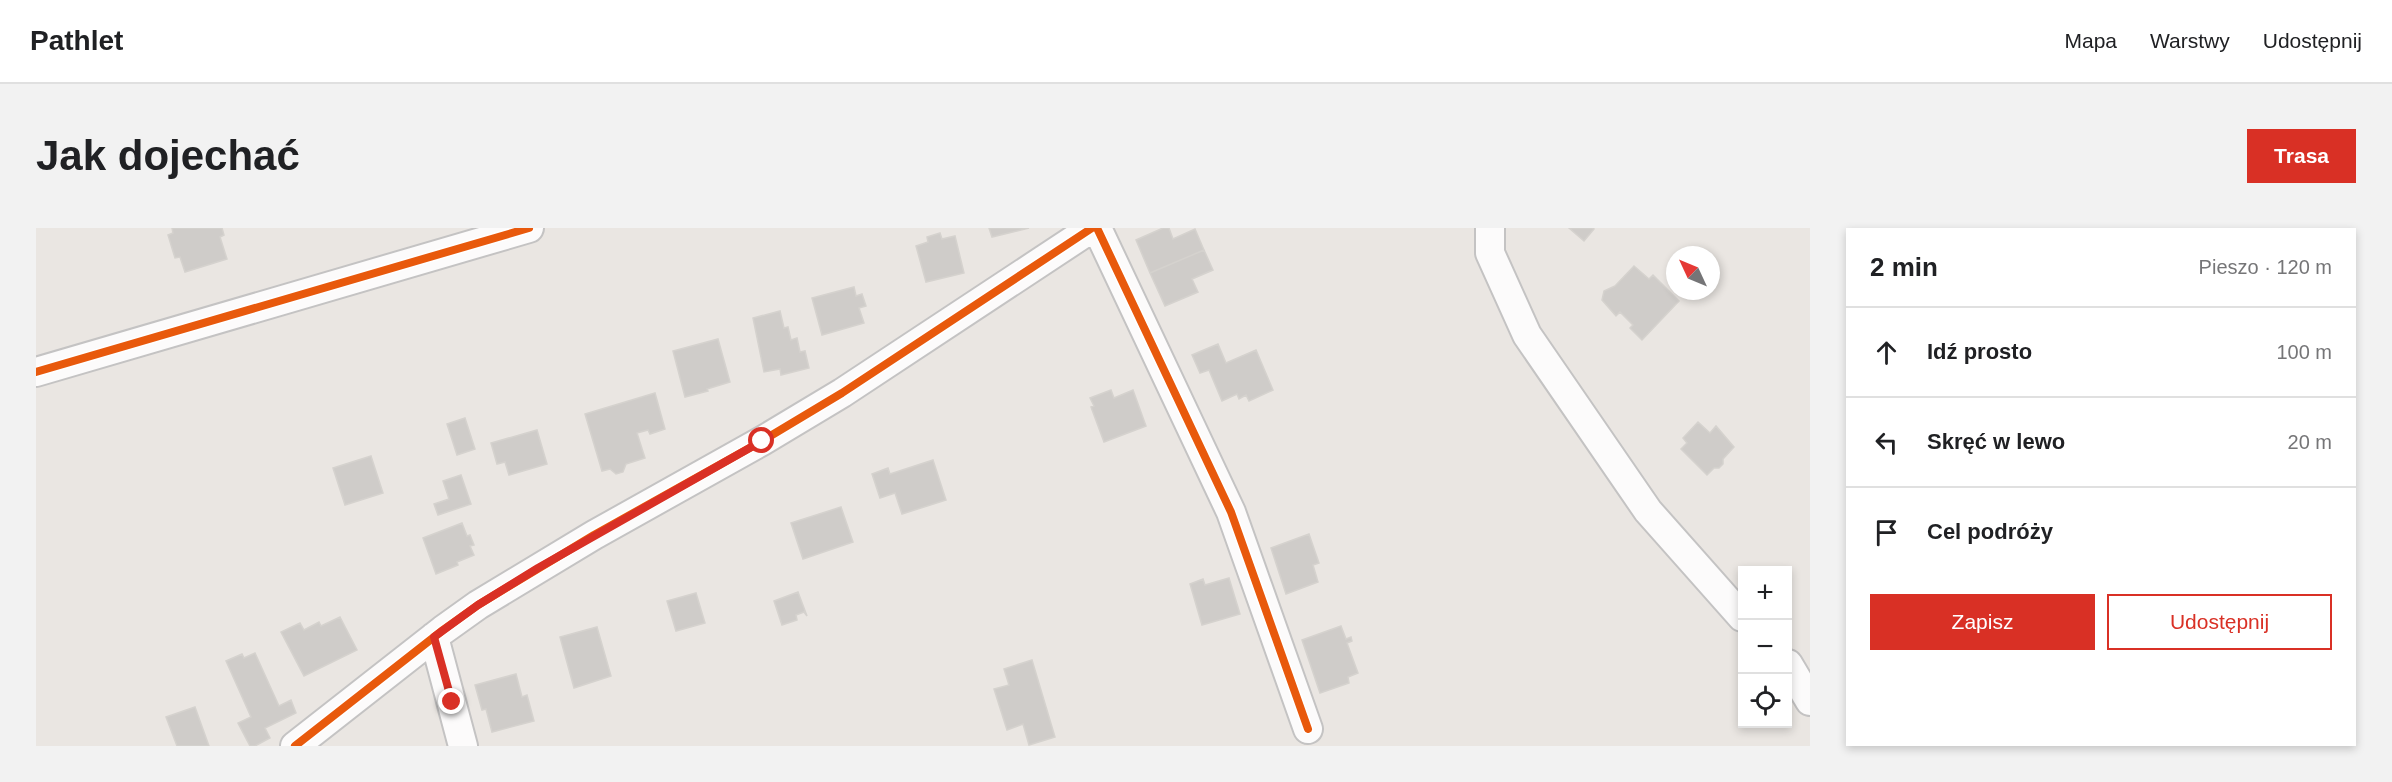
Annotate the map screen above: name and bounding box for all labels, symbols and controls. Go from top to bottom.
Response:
text: Pathlet [30,25,123,56]
text: Mapa [2065,29,2117,52]
text: Warstwy [2150,29,2230,52]
text: Udostępnij [2263,29,2362,52]
button: Trasa [2247,129,2356,183]
text: Jak dojechać [36,132,300,179]
north arrow [1666,246,1720,300]
text: 2 min [1870,252,1938,282]
text: Pieszo · 120 m [2199,256,2332,278]
icon: ahead [1870,336,1903,369]
text: Idź prosto [1927,339,2032,364]
text: 100 m [2276,341,2332,363]
icon: left [1870,426,1903,459]
route start [748,427,774,453]
text: Skręć w lewo [1927,429,2065,454]
text: 20 m [2288,431,2332,453]
icon: arrive [1870,516,1903,549]
text: Cel podróży [1927,519,2053,544]
map controls [1738,566,1792,728]
button: + [1738,566,1792,620]
button: Zapisz [1870,594,2095,650]
button: Udostępnij [2107,594,2332,650]
button: − [1738,620,1792,674]
button: locate [1738,674,1792,728]
route end [438,688,464,714]

